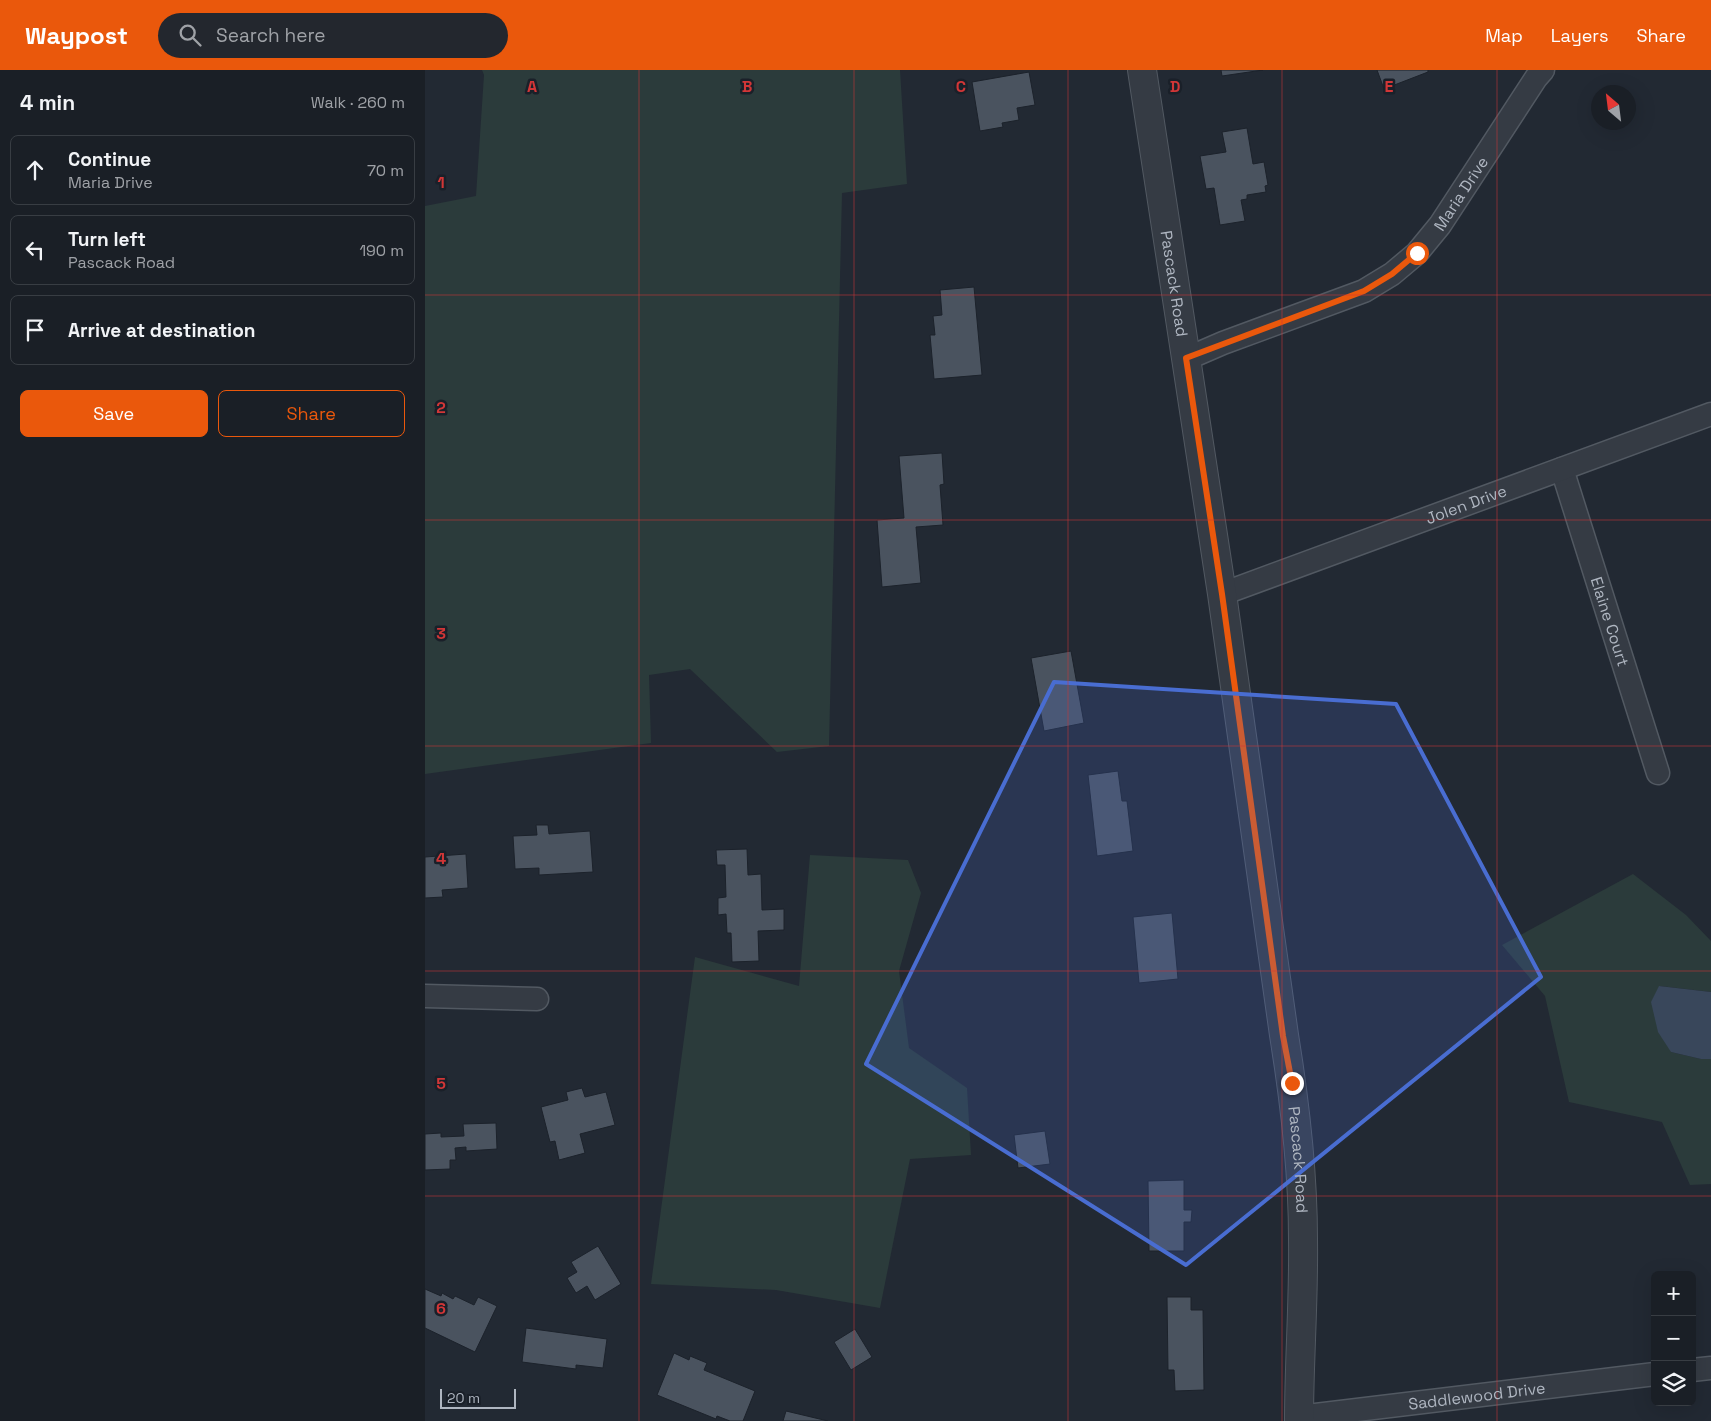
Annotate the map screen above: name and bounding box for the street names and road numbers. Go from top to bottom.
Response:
street label: Maria Drive [1429,152,1493,235]
street label: Pascack Road [1156,229,1193,338]
street label: Jolen Drive [1423,480,1509,529]
street label: Elaine Court [1586,574,1634,669]
street label: Pascack Road [1284,1105,1313,1213]
street label: Saddlewood Drive [1407,1377,1546,1414]

